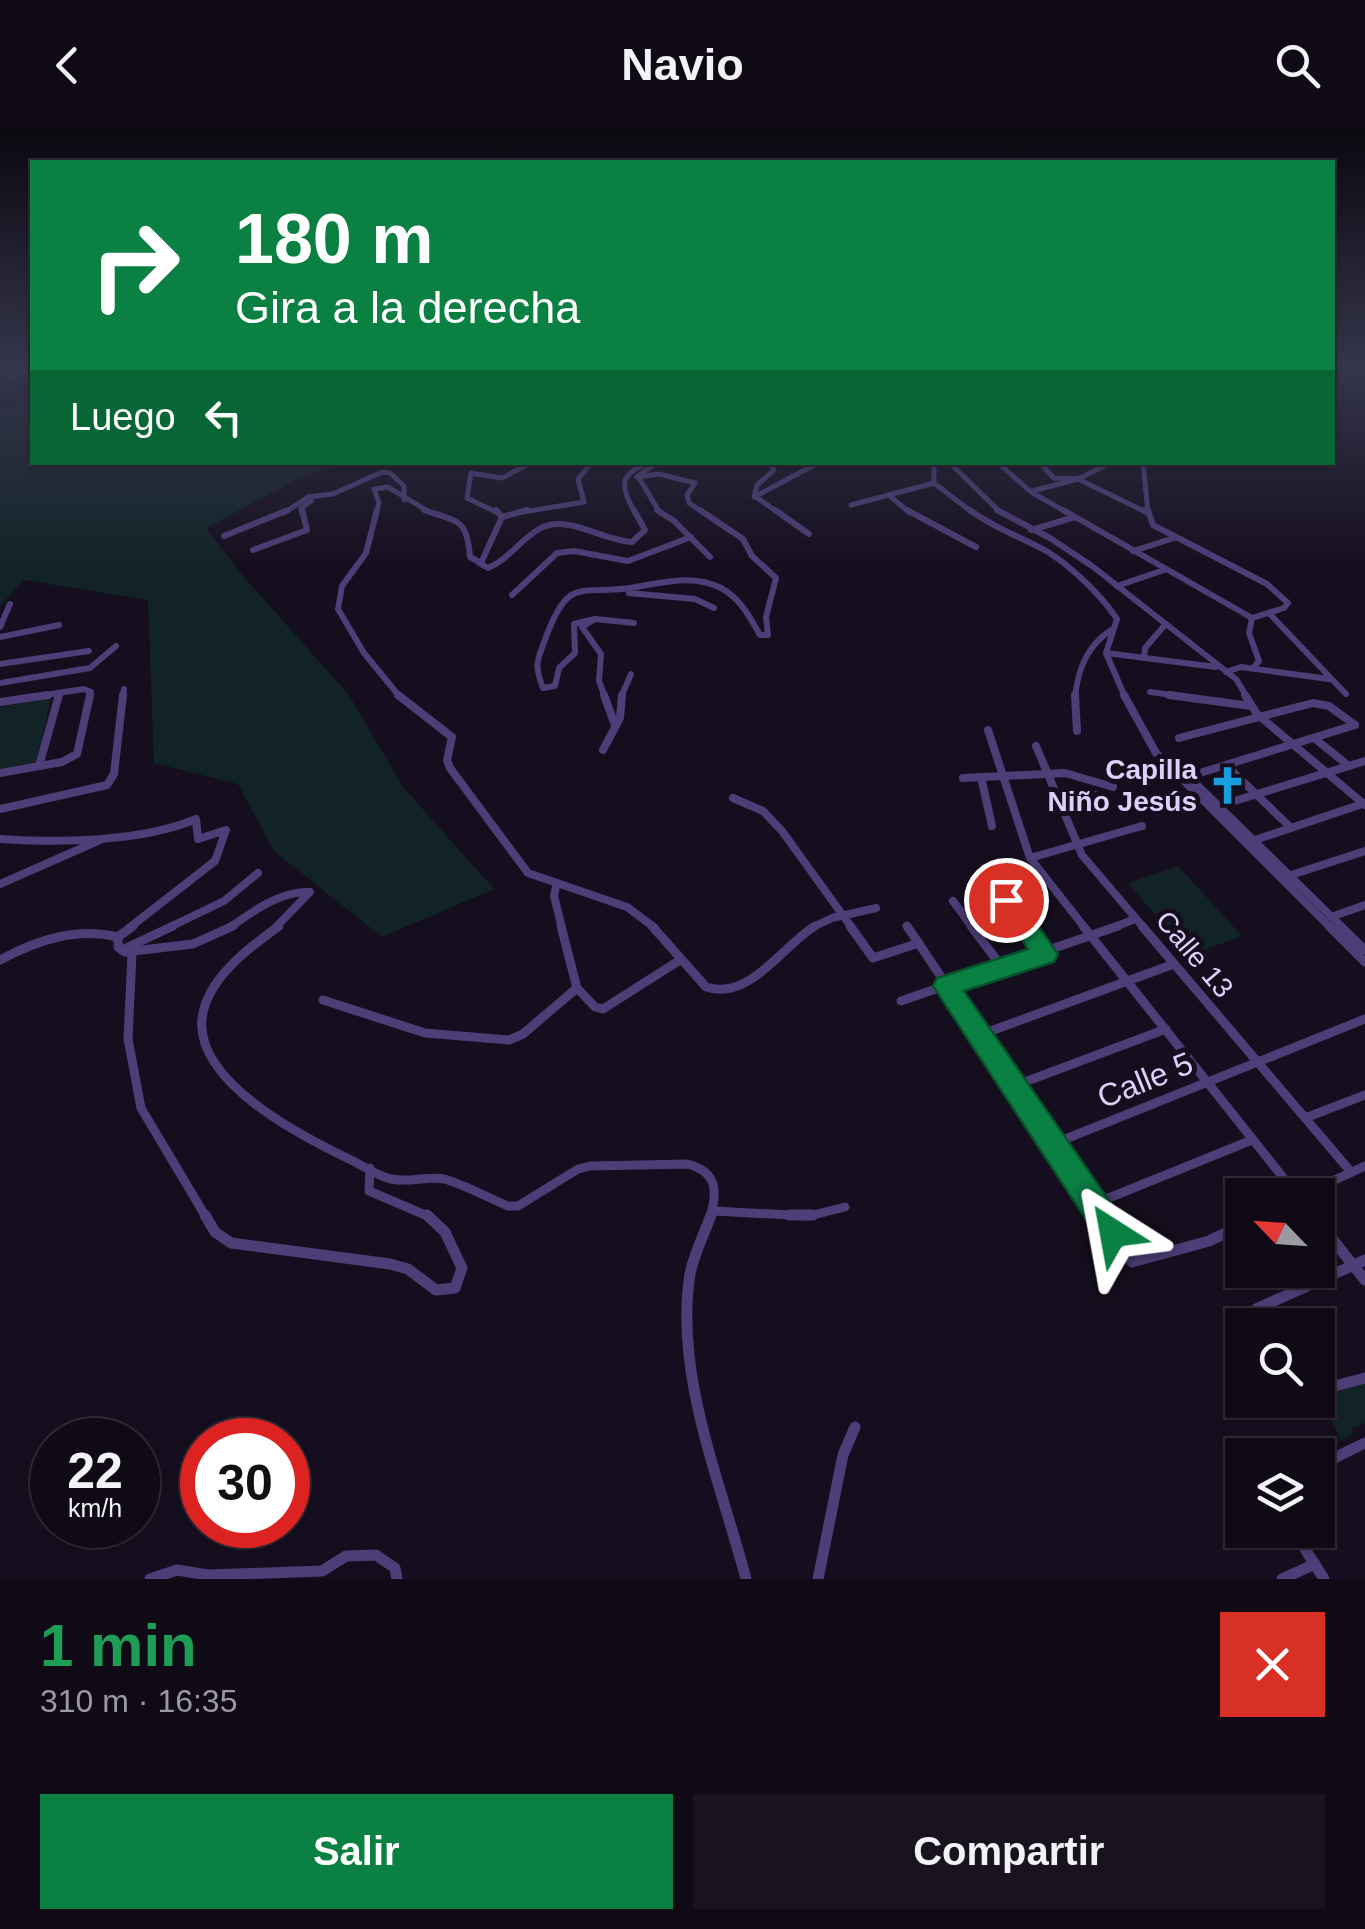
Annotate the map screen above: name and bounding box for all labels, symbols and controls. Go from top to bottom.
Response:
icon: back [40,38,95,93]
icon: search [1270,38,1325,93]
text: Navio [621,39,744,90]
icon: right [70,200,200,330]
text: 180 m [235,200,433,278]
text: Gira a la derecha [235,282,580,333]
icon: left [196,390,251,445]
text: Luego [70,396,176,438]
place label: Capilla Niño Jesús [1048,754,1197,817]
church icon: Capilla Niño Jesús [1206,764,1248,806]
pin [964,858,1049,943]
icon: arrive [979,873,1034,928]
street label: Calle 13 [1150,905,1240,1004]
street label: Calle 5 [1092,1045,1198,1115]
north arrow [1225,1178,1335,1288]
map controls [1225,1178,1335,1548]
position arrow [1061,1181,1165,1285]
button: search [1225,1308,1335,1418]
speed limit sign: 30 [180,1418,310,1548]
button: layers [1225,1438,1335,1548]
text: 22 [67,1443,123,1499]
text: km/h [68,1494,122,1522]
text: 1 min [40,1612,197,1679]
button: close [1220,1612,1325,1717]
text: 310 m · 16:35 [40,1683,237,1719]
button: Salir [40,1794,673,1909]
button: Compartir [693,1794,1325,1909]

